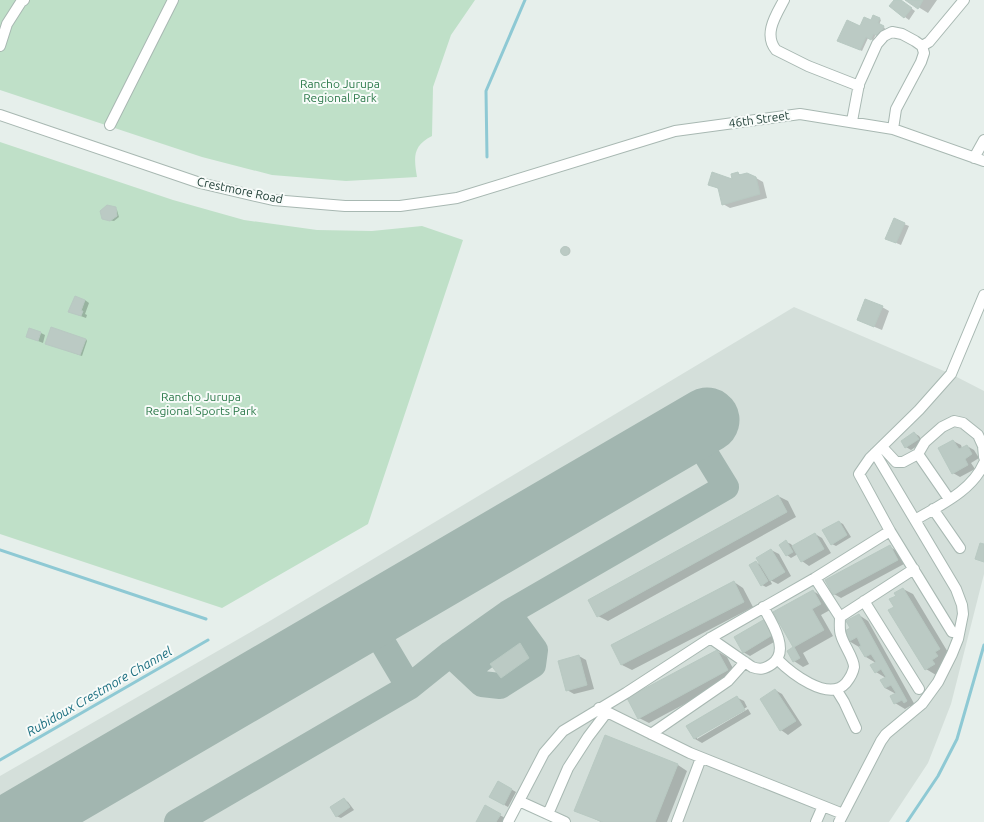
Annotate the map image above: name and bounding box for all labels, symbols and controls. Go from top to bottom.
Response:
park label: Rancho Jurupa Regional Park [300,77,380,104]
street label: 46th Street [728,108,791,130]
street label: Crestmore Road [196,175,284,205]
park label: Rancho Jurupa Regional Sports Park [145,390,257,417]
water label: Rubidoux Crestmore Channel [24,643,174,738]

